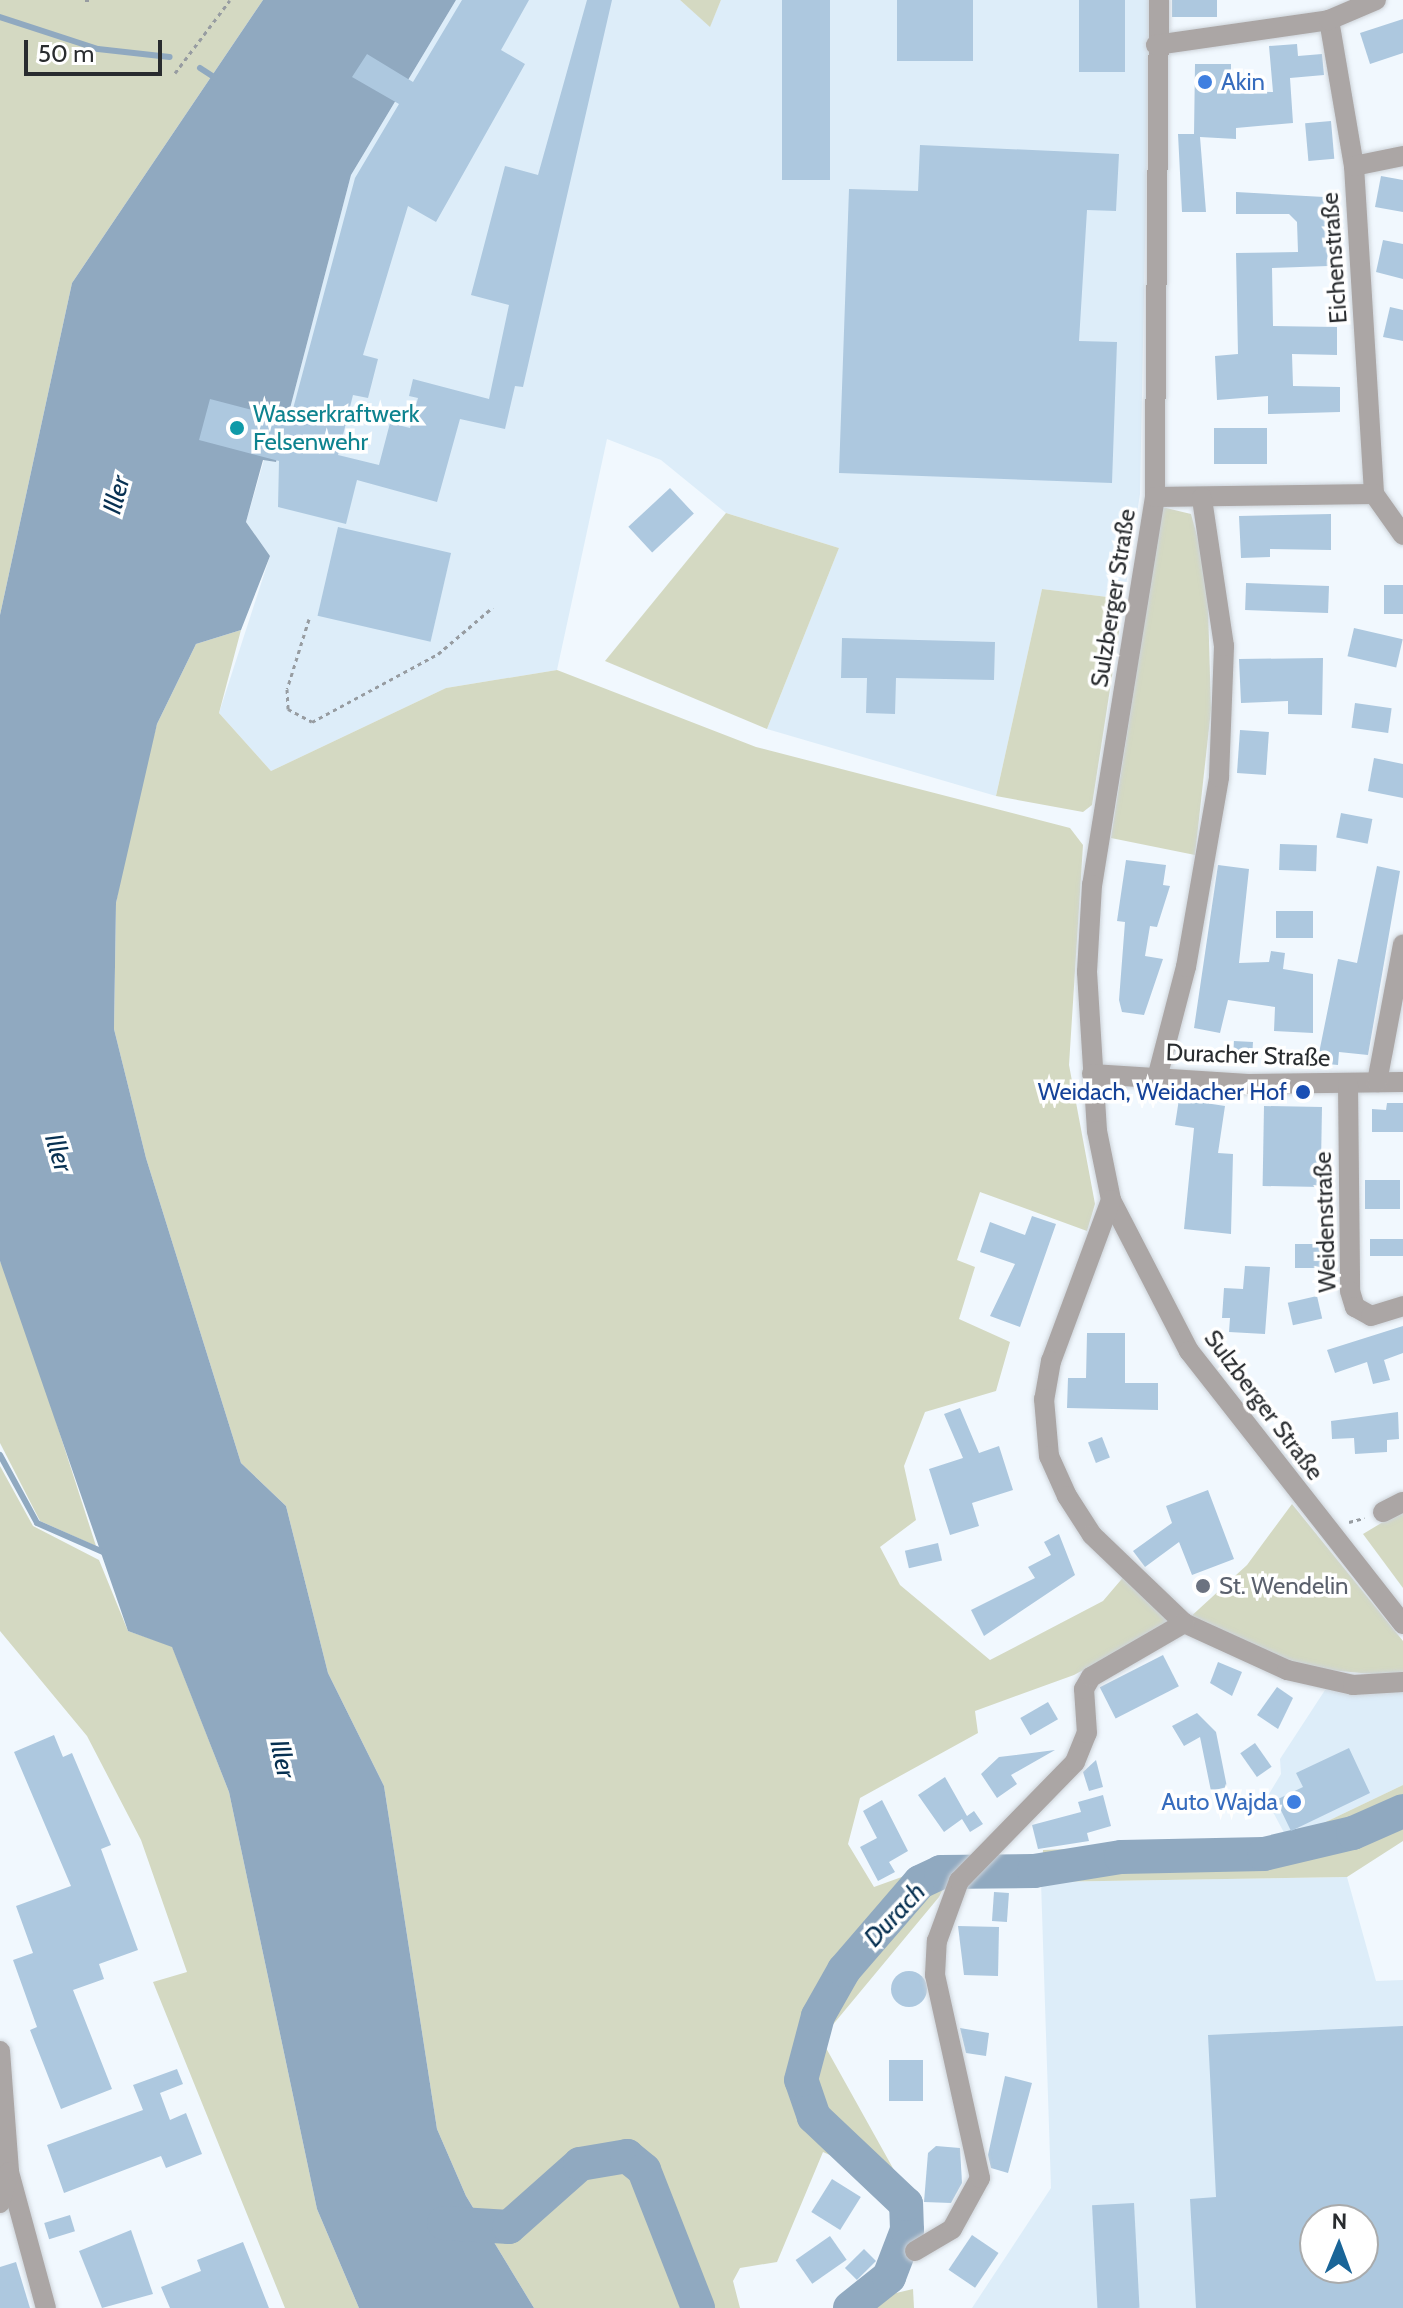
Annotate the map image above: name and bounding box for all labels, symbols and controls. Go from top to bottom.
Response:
scale bar [28,24,166,74]
text: 50 m [38,39,94,68]
place label: Akin [1221,68,1265,96]
marker: Akin [1196,73,1214,91]
street label: Eichenstraße [1315,191,1353,325]
place label: Wasserkraftwerk Felsenwehr [253,400,420,456]
marker: Wasserkraftwerk Felsenwehr [228,419,246,437]
water label: Iller [97,472,137,518]
street label: Sulzberger Straße [1085,507,1141,689]
street label: Duracher Straße [1165,1038,1331,1072]
place label: Weidach, Weidacher Hof [1038,1078,1287,1106]
marker: Weidach, Weidacher Hof [1294,1083,1312,1101]
water label: Iller [37,1130,79,1176]
street label: Weidenstraße [1308,1151,1342,1293]
street label: Sulzberger Straße [1198,1324,1330,1486]
place label: St. Wendelin [1219,1572,1348,1600]
marker: St. Wendelin [1194,1577,1212,1595]
water label: Iller [263,1737,301,1781]
place label: Auto Wajda [1161,1788,1278,1816]
marker: Auto Wajda [1285,1793,1303,1811]
water label: Durach [858,1877,932,1953]
north arrow [1299,2204,1379,2284]
text: N [1331,2208,1347,2235]

